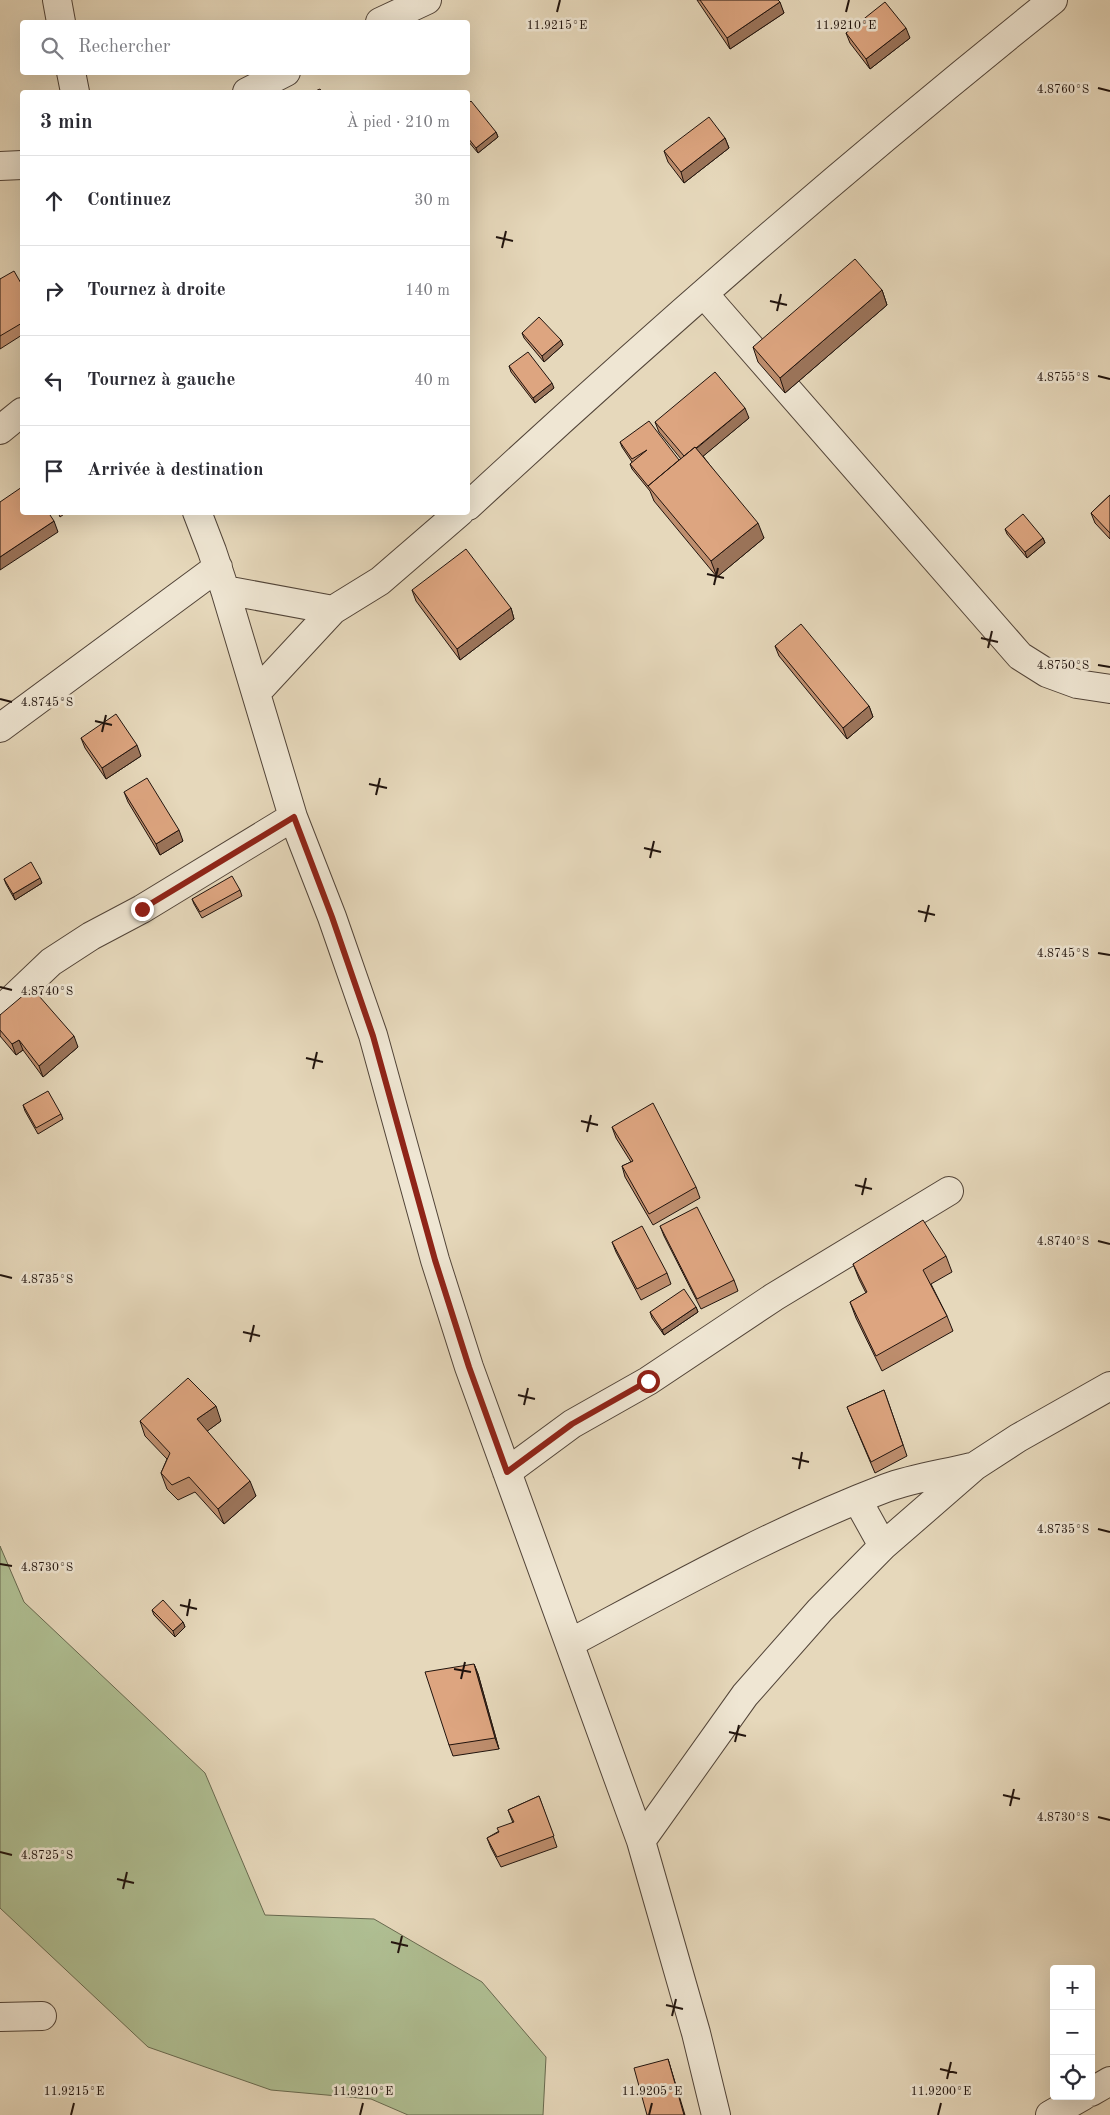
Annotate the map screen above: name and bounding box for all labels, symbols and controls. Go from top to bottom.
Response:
text: 11.9215°E [527,19,587,32]
search box [20,20,470,75]
text: 11.9210°E [816,20,876,32]
icon: search [38,34,66,62]
text: Rechercher [78,38,171,57]
text: 4.8760°S [1037,84,1089,96]
text: 3 min [40,112,93,133]
text: À pied · 210 m [347,115,450,131]
icon: ahead [40,187,68,215]
text: Continuez [87,191,171,210]
text: 30 m [414,193,450,209]
icon: right [40,277,68,305]
text: Tournez à droite [87,281,226,300]
text: 140 m [405,283,450,299]
icon: left [40,367,68,395]
text: Tournez à gauche [87,371,235,390]
text: 4.8755°S [1037,371,1089,384]
text: 40 m [414,373,450,389]
icon: arrive [40,457,68,485]
text: Arrivée à destination [87,461,263,480]
text: 4.8750°S [1037,659,1089,672]
text: 4.8745°S [21,696,73,709]
route end [131,898,154,921]
text: 4.8745°S [1037,947,1089,960]
text: 4.8740°S [21,986,73,998]
text: 4.8740°S [1037,1236,1089,1248]
text: 4.8735°S [21,1273,73,1286]
route start [637,1370,660,1393]
text: 4.8735°S [1037,1523,1089,1536]
text: 4.8730°S [21,1562,73,1574]
text: 4.8730°S [1037,1812,1089,1824]
text: 4.8725°S [21,1849,73,1862]
map controls [1050,1965,1095,2100]
button: + [1050,1965,1095,2010]
button: − [1050,2010,1095,2055]
button: locate [1050,2055,1095,2100]
text: 11.9215°E [44,2085,104,2098]
text: 11.9205°E [622,2085,682,2098]
text: 11.9210°E [333,2086,393,2098]
text: 11.9200°E [911,2086,971,2098]

